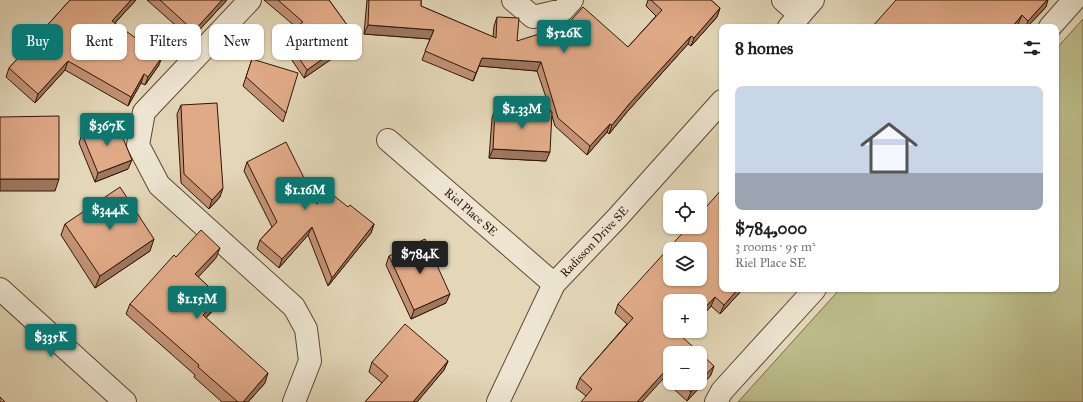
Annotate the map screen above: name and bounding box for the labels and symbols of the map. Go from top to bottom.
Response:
pin: $526K [536,20,592,54]
pin: $1.33M [489,96,555,130]
pin: $367K [79,113,135,147]
pin: $1.16M [272,177,338,211]
street label: Riel Place SE [442,185,501,239]
pin: $344K [82,197,138,231]
street label: Radisson Drive SE [557,203,632,280]
pin: $784K [392,241,448,275]
pin: $1.15M [164,286,230,320]
pin: $335K [23,324,79,358]

